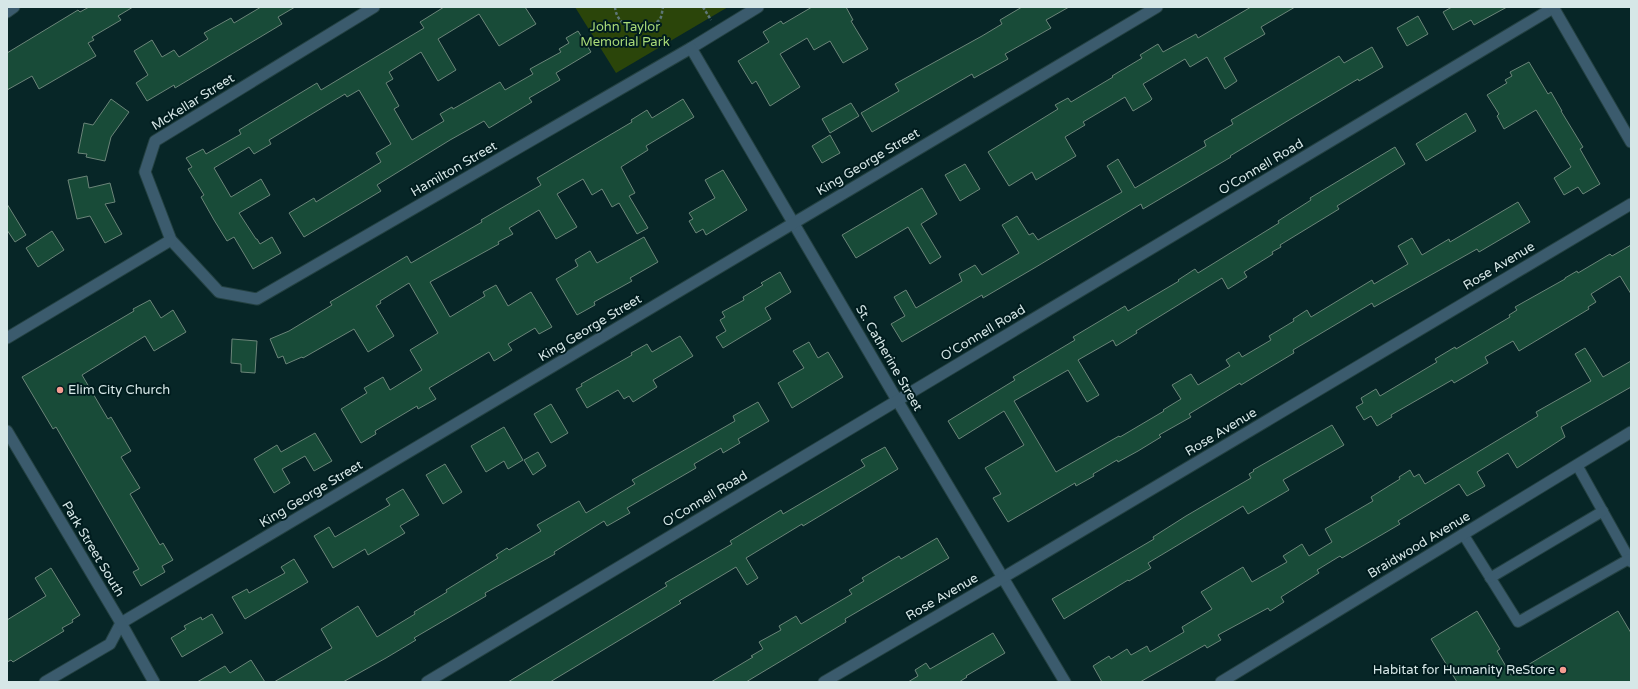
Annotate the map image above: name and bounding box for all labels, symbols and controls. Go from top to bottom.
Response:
park label: John Taylor Memorial Park [580,19,670,50]
street label: McKellar Street [149,70,237,134]
street label: King George Street [814,125,922,199]
street label: O'Connell Road [1216,135,1306,199]
street label: Hamilton Street [408,138,500,200]
street label: Rose Avenue [1460,238,1538,294]
street label: King George Street [536,291,644,365]
street label: O'Connell Road [938,301,1028,365]
street label: St. Catherine Street [852,302,926,414]
place label: Elim City Church [68,382,170,398]
marker: Elim City Church [55,385,65,395]
street label: Rose Avenue [1182,404,1260,460]
street label: King George Street [257,457,365,531]
street label: O'Connell Road [660,467,750,531]
street label: Park Street South [58,498,128,600]
street label: Braidwood Avenue [1365,508,1473,582]
street label: Rose Avenue [903,570,981,624]
place label: Habitat for Humanity ReStore [1373,662,1555,678]
marker: Habitat for Humanity ReStore [1558,665,1568,675]

